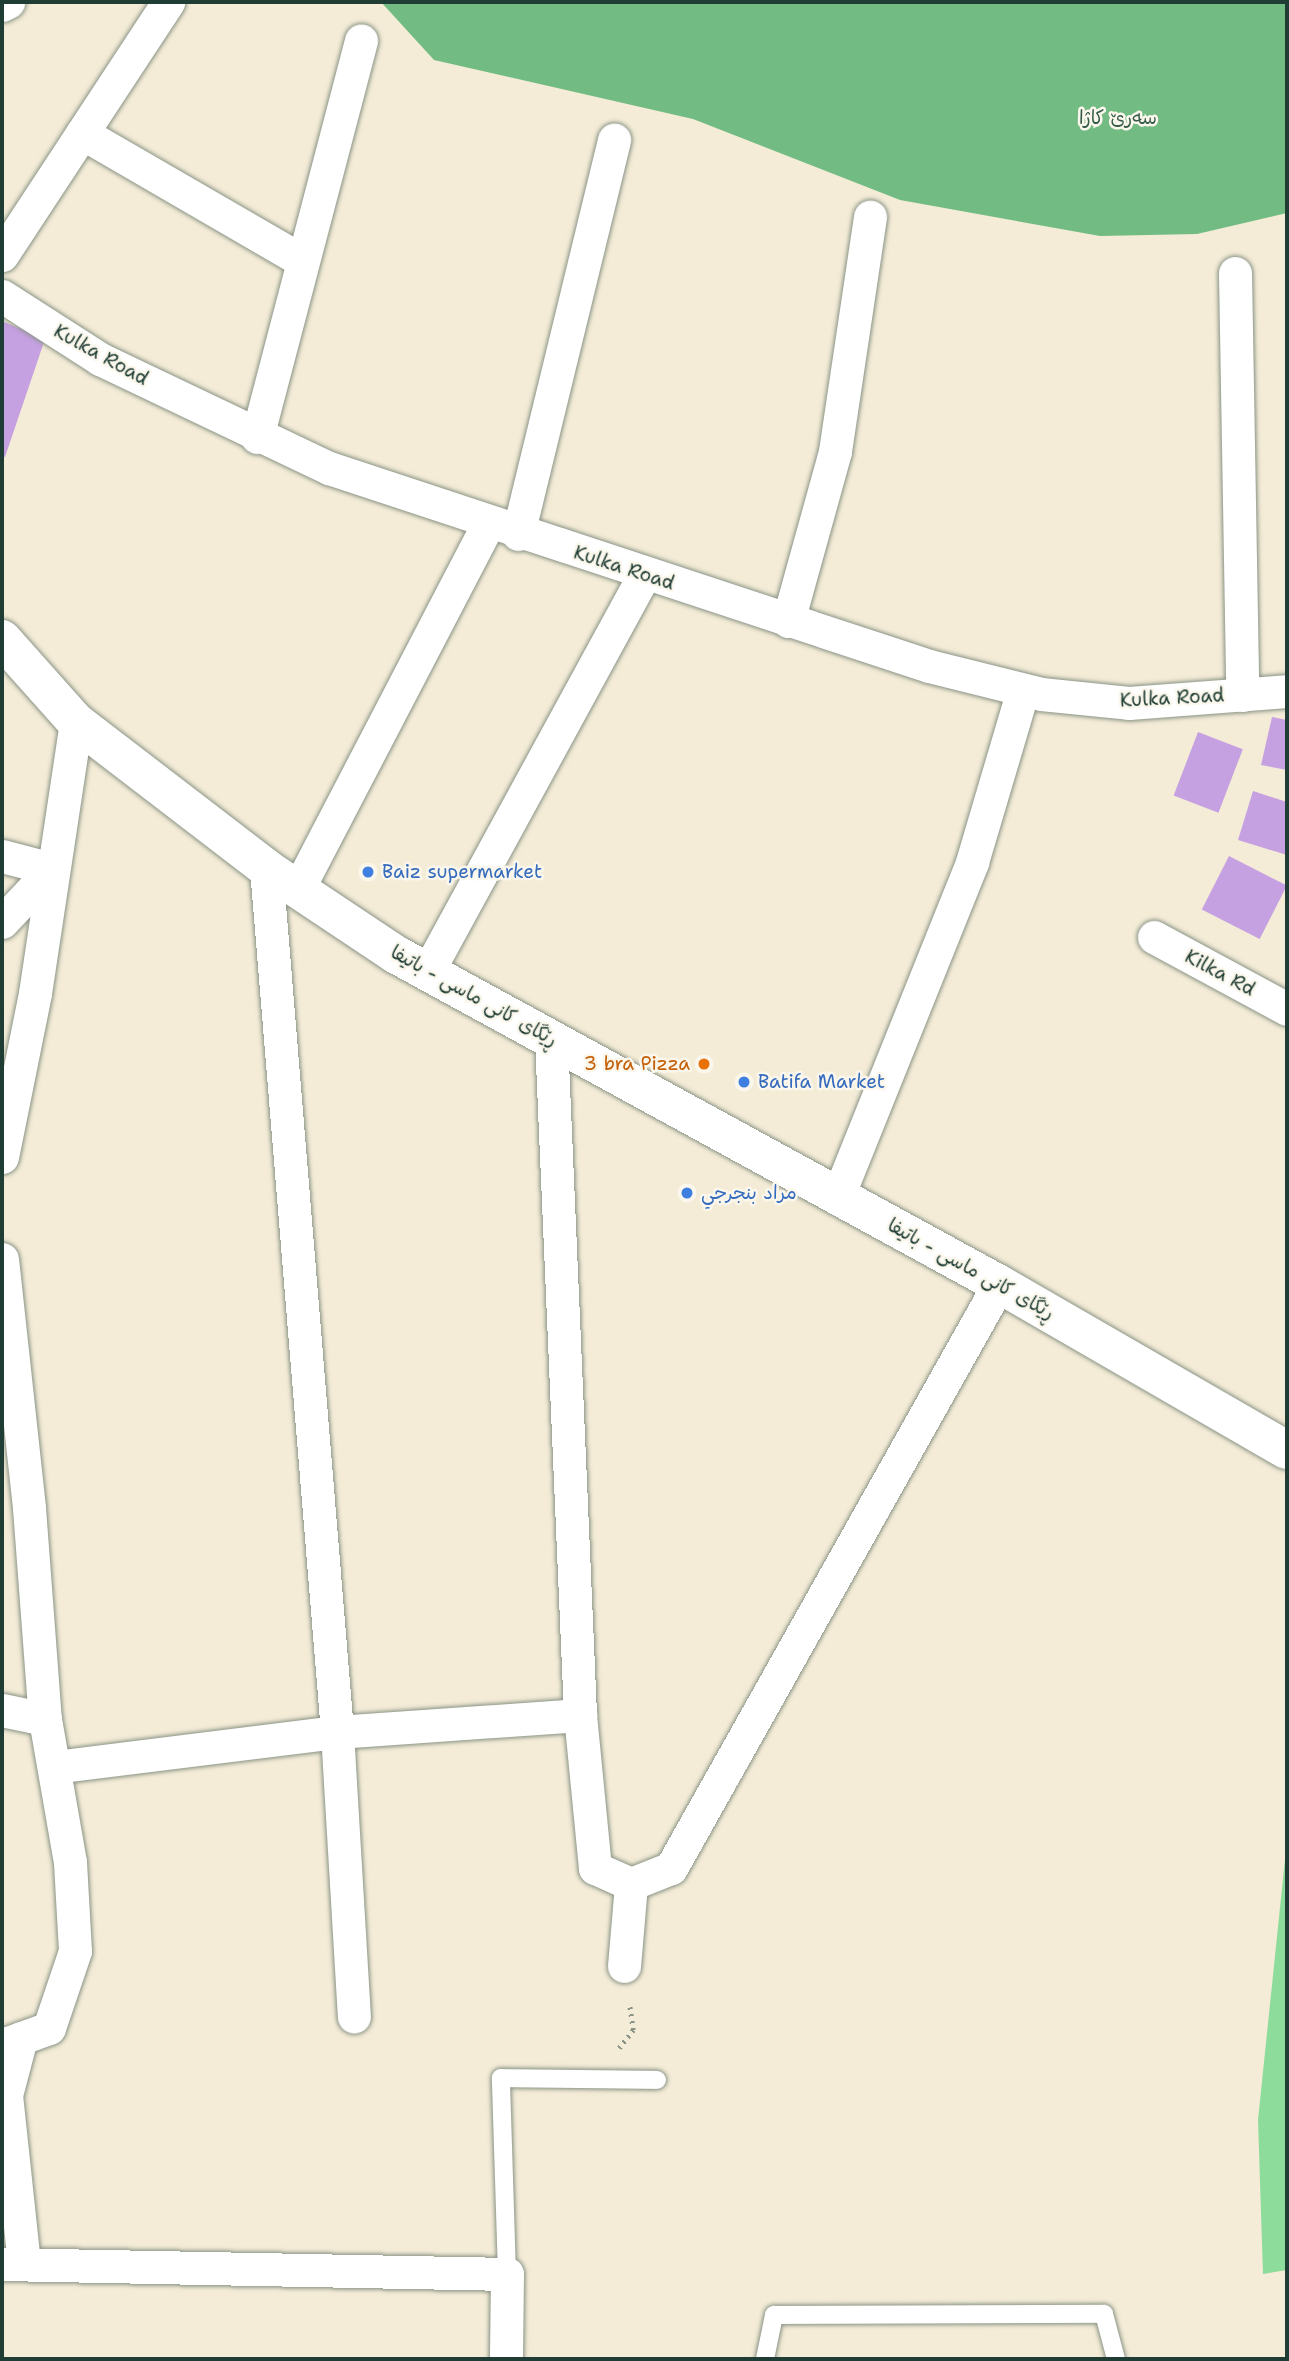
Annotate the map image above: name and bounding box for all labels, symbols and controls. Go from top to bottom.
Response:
park label: سەرێ کاژا [1079,107,1157,129]
street label: Kulka Road [50,320,152,390]
street label: Kulka Road [571,541,677,595]
street label: Kulka Road [1119,684,1225,712]
place label: Baiz supermarket [382,861,542,883]
marker: Baiz supermarket [360,864,376,880]
street label: ڕێگای کانی ماسی - باتيفا [387,941,561,1051]
street label: Kilka Rd [1181,945,1259,1001]
place label: 3 bra Pizza [584,1053,690,1075]
marker: 3 bra Pizza [696,1056,712,1072]
place label: Batifa Market [758,1071,885,1093]
marker: Batifa Market [736,1074,752,1090]
place label: مراد بنجرجي [701,1182,797,1204]
marker: مراد بنجرجي [679,1185,695,1201]
street label: ڕێگای کانی ماسی - باتيفا [884,1214,1058,1324]

